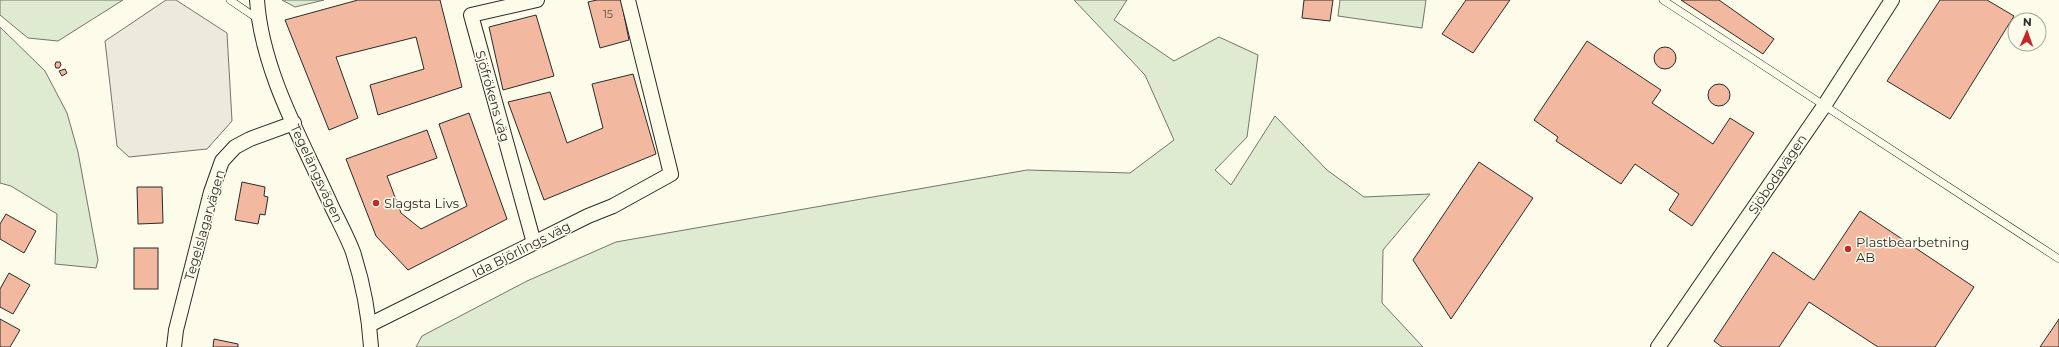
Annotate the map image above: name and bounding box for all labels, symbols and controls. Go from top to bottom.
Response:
house number: 15 [603,7,613,21]
north arrow [2007,12,2047,52]
text: N [2023,15,2032,29]
street label: Sjöfrökens väg [472,48,514,144]
street label: Tegelängsvägen [287,121,347,225]
street label: Sjöbodavägen [1744,131,1810,217]
street label: Tegelslagarvägen [181,168,227,282]
place label: Slagsta Livs [384,195,459,211]
marker: Slagsta Livs [371,198,381,208]
street label: Ida Björlings väg [469,217,573,281]
place label: Plastbearbetning AB [1856,234,1969,265]
marker: Plastbearbetning AB [1843,244,1853,254]

